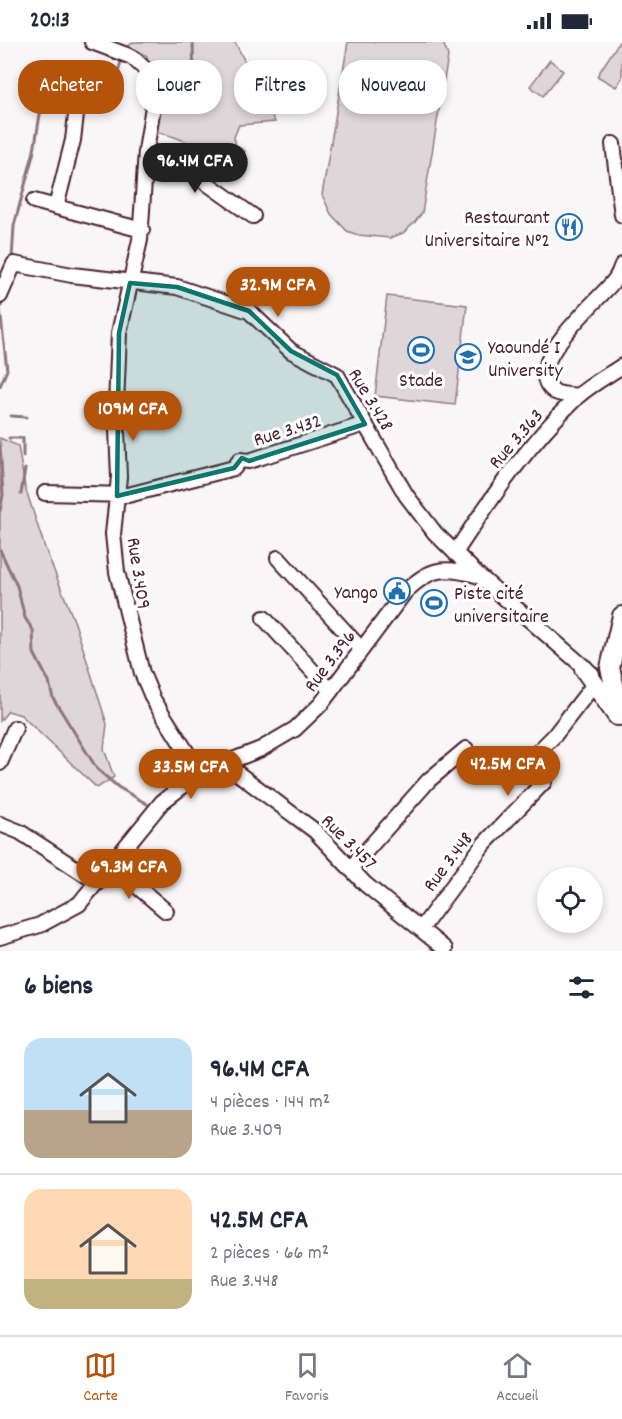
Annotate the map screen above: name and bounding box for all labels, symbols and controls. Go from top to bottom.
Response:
text: 20:13 [30,6,70,37]
chip: Acheter [18,60,124,114]
chip: Louer [136,60,222,114]
chip: Filtres [234,60,327,114]
chip: Nouveau [339,60,447,114]
pin: 96.4M CFA [126,143,264,194]
text: 96.4M CFA [157,148,233,176]
place label: Restaurant Universitaire N°2 [425,205,550,256]
restaurant icon: Restaurant Universitaire N°2 [554,212,584,242]
pin: 32.9M CFA [209,267,347,318]
text: 32.9M CFA [240,272,316,300]
sports icon: Stade [406,335,436,365]
place label: Yaoundé I University [488,335,564,386]
school or university icon: Yaoundé I University [453,342,483,372]
street label: Rue 3.428 [340,364,399,437]
place label: Stade [399,368,443,396]
pin: 109M CFA [71,391,195,442]
text: 109M CFA [98,396,168,424]
street label: Rue 3.363 [483,404,551,476]
street label: Rue 3.432 [250,408,325,455]
street label: Rue 3.409 [118,536,157,611]
public building icon: Yango [382,576,412,606]
place label: Yango [334,580,378,608]
place label: Piste cité universitaire [454,581,549,632]
sports icon: Piste cité universitaire [419,588,449,618]
street label: Rue 3.396 [299,625,364,699]
pin: 42.5M CFA [439,746,577,797]
pin: 33.5M CFA [122,749,260,800]
text: 42.5M CFA [470,751,546,779]
text: 33.5M CFA [153,754,229,782]
street label: Rue 3.457 [314,809,382,877]
street label: Rue 3.448 [418,827,481,899]
pin: 69.3M CFA [60,849,198,900]
text: 69.3M CFA [90,854,168,882]
map controls [537,867,603,933]
button: locate [537,867,603,933]
text: 6 biens [24,969,93,1006]
icon: filters [565,971,598,1004]
text: 96.4M CFA [210,1052,310,1089]
icon: home [72,1062,144,1134]
text: 4 pièces · 144 m² [210,1089,330,1117]
text: Rue 3.409 [210,1117,282,1145]
text: 42.5M CFA [210,1203,308,1240]
icon: home [72,1213,144,1285]
text: 2 pièces · 66 m² [210,1240,329,1268]
text: Rue 3.448 [210,1268,279,1296]
tab: Carte [84,1349,118,1408]
tab: Favoris [285,1349,329,1408]
tab: Accueil [496,1349,538,1408]

